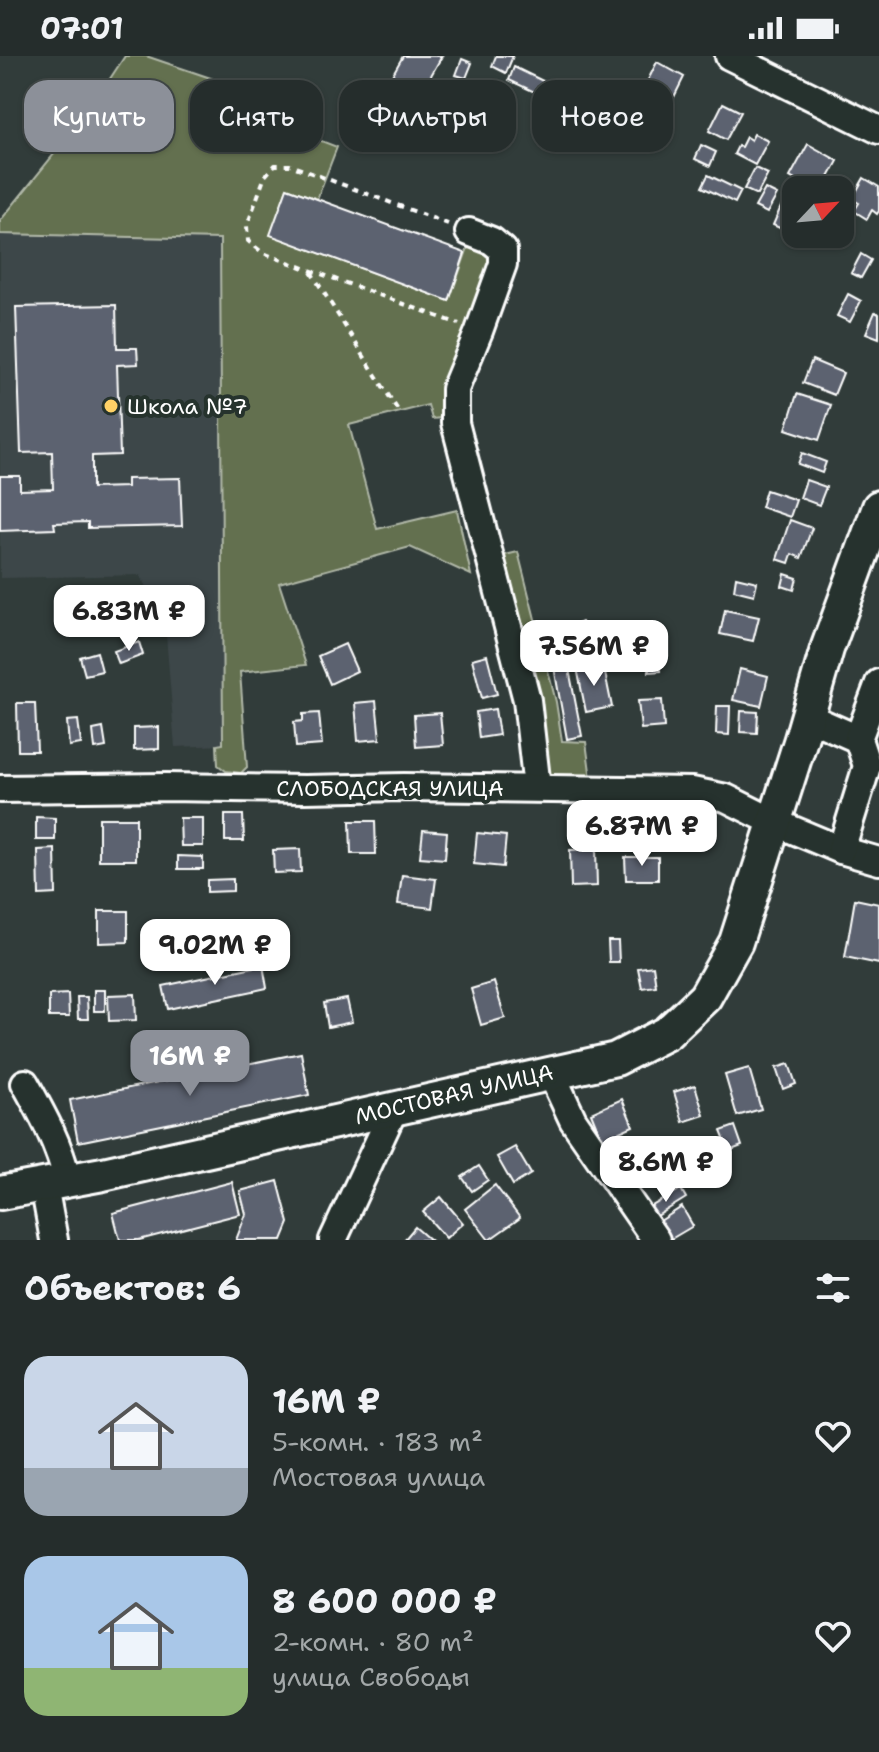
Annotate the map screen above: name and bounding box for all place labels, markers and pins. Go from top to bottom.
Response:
place label: Школа №7 [127,392,248,421]
marker: Школа №7 [102,397,120,415]
pin: 6.83M ₽ [55,585,203,653]
pin: 7.56M ₽ [520,620,668,688]
pin: 6.87M ₽ [568,800,716,868]
pin: 9.02M ₽ [141,919,289,987]
pin: 16M ₽ [134,1030,246,1098]
pin: 8.6M ₽ [601,1136,731,1204]

